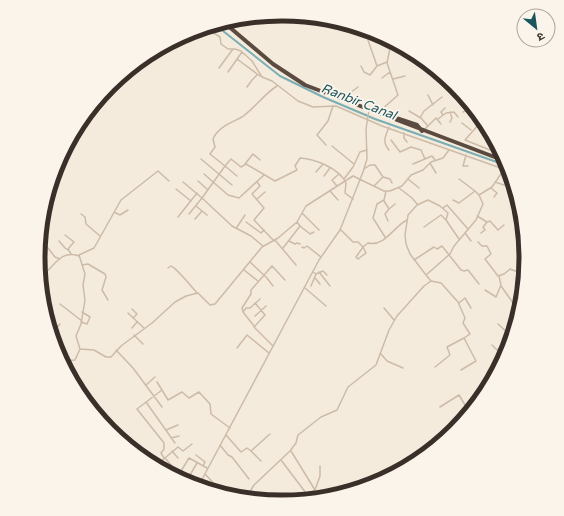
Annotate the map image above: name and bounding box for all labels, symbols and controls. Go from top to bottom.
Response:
north arrow [516,8,556,48]
text: उ [534,29,547,44]
water label: Ranbir Canal [319,80,400,124]

